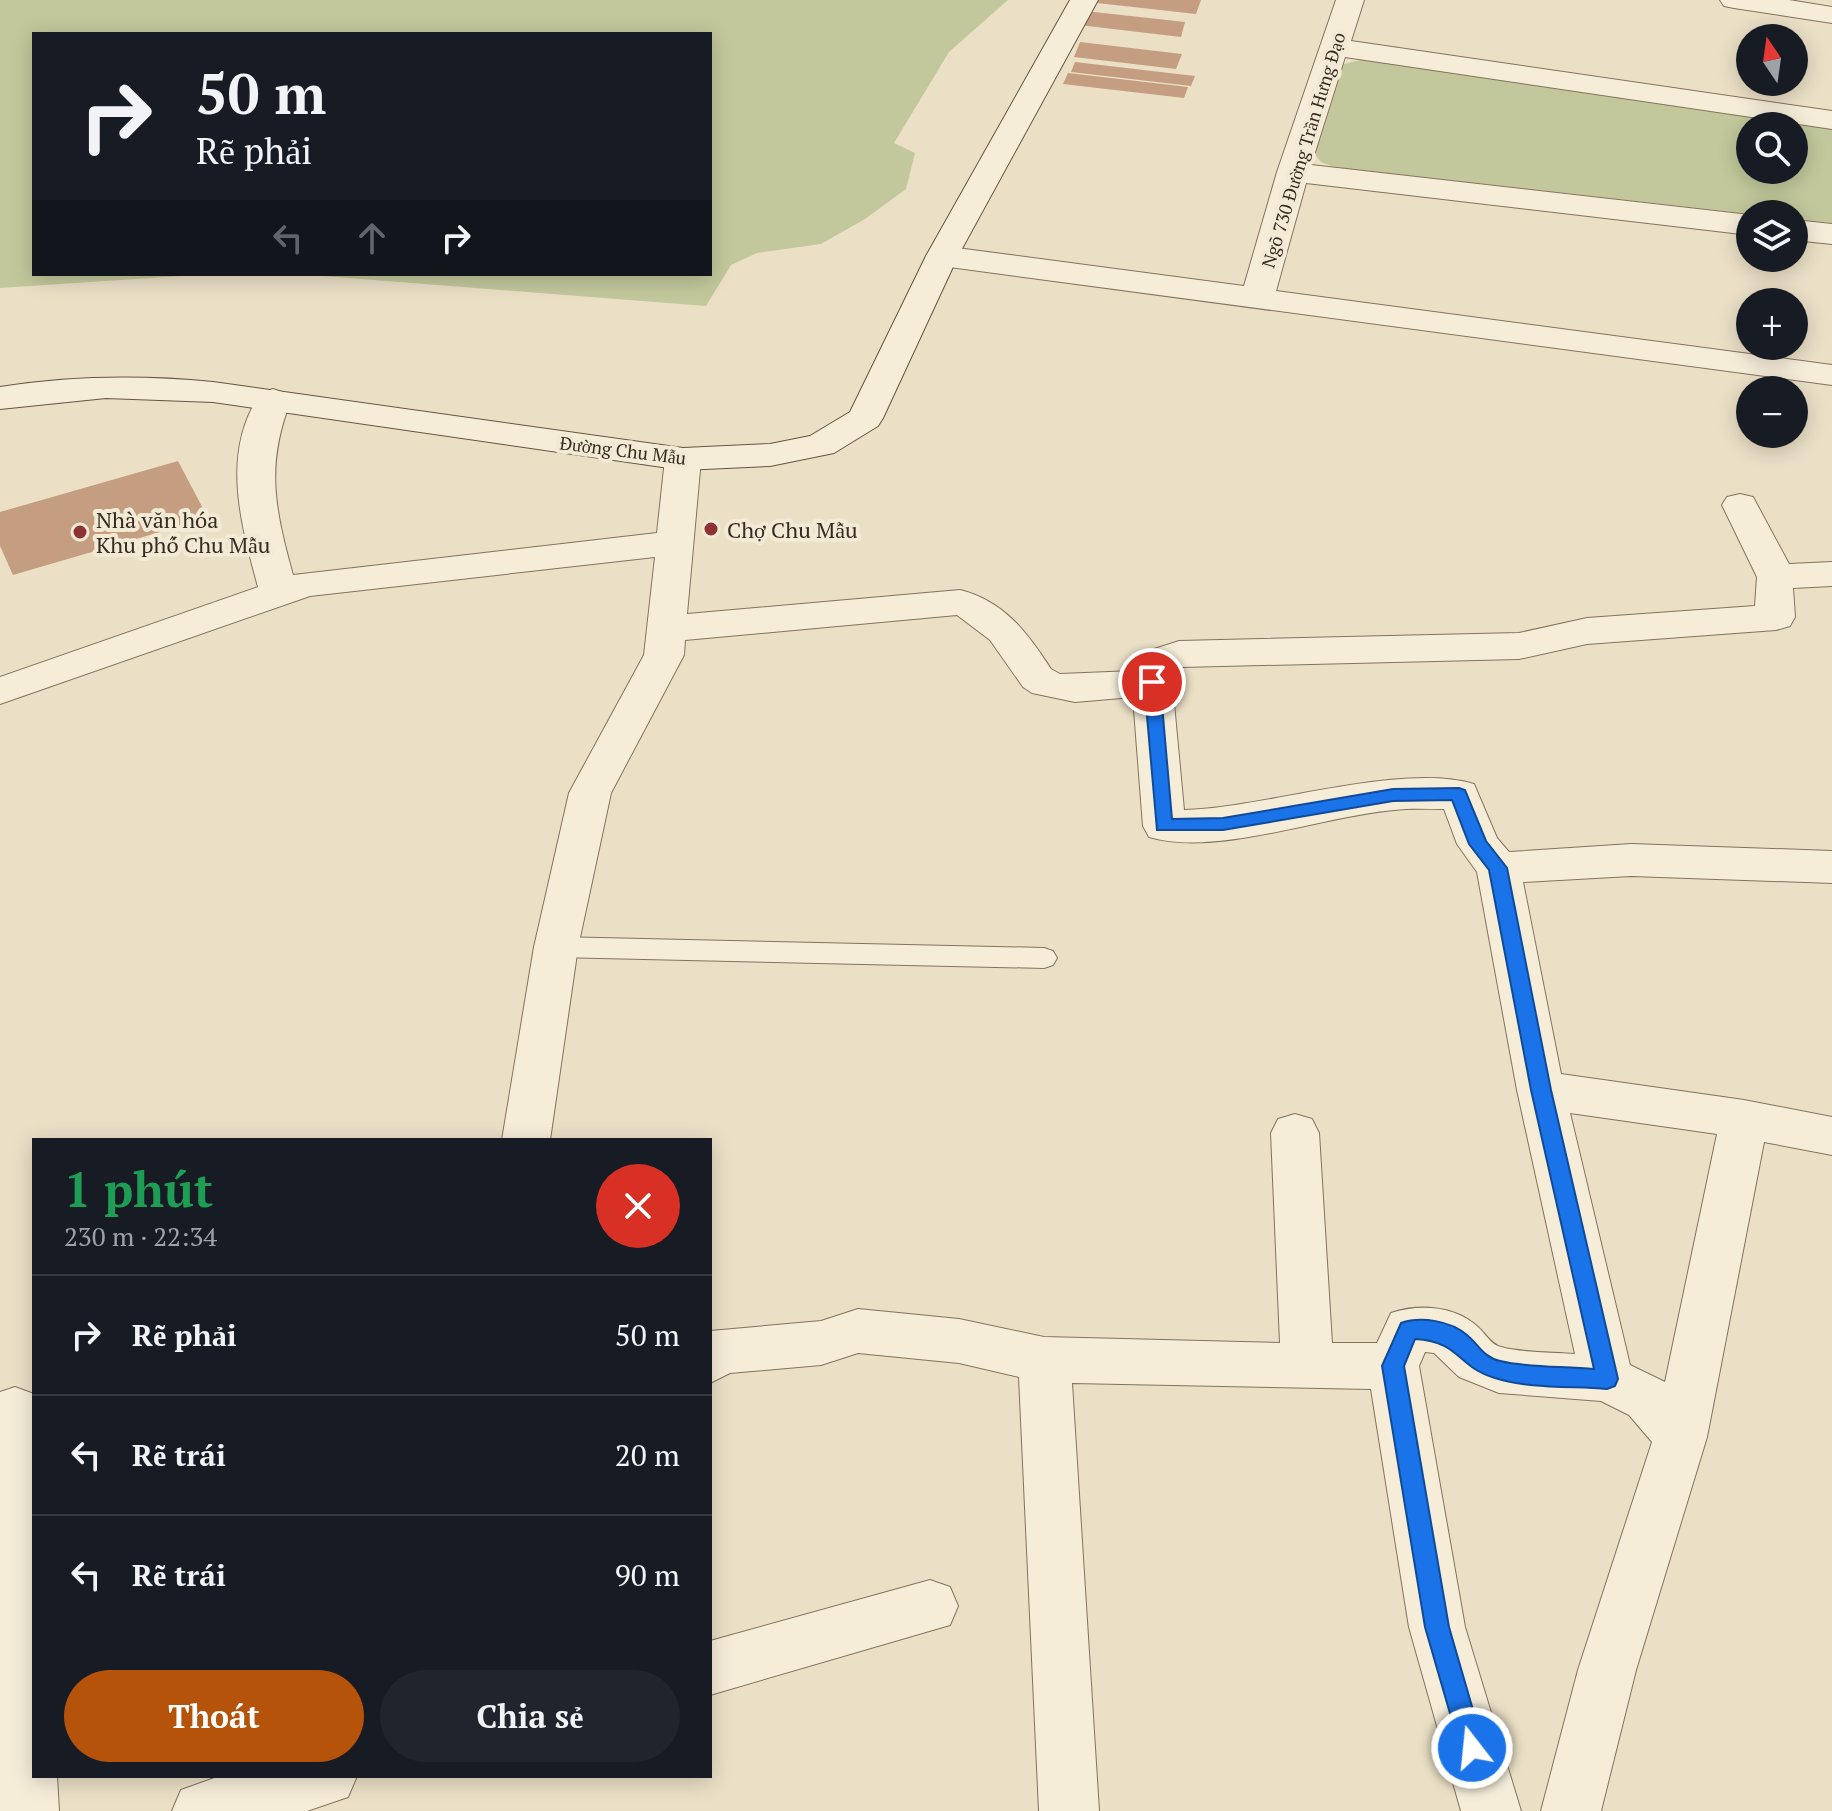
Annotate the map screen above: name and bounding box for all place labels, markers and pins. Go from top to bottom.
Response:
place label: Nhà văn hóa Khu phố Chu Mẫu [96,505,271,559]
place label: Chợ Chu Mẫu [727,515,858,544]
marker: Chợ Chu Mẫu [702,520,720,538]
marker: Nhà văn hóa Khu phố Chu Mẫu [71,523,89,541]
pin [1118,648,1186,716]

